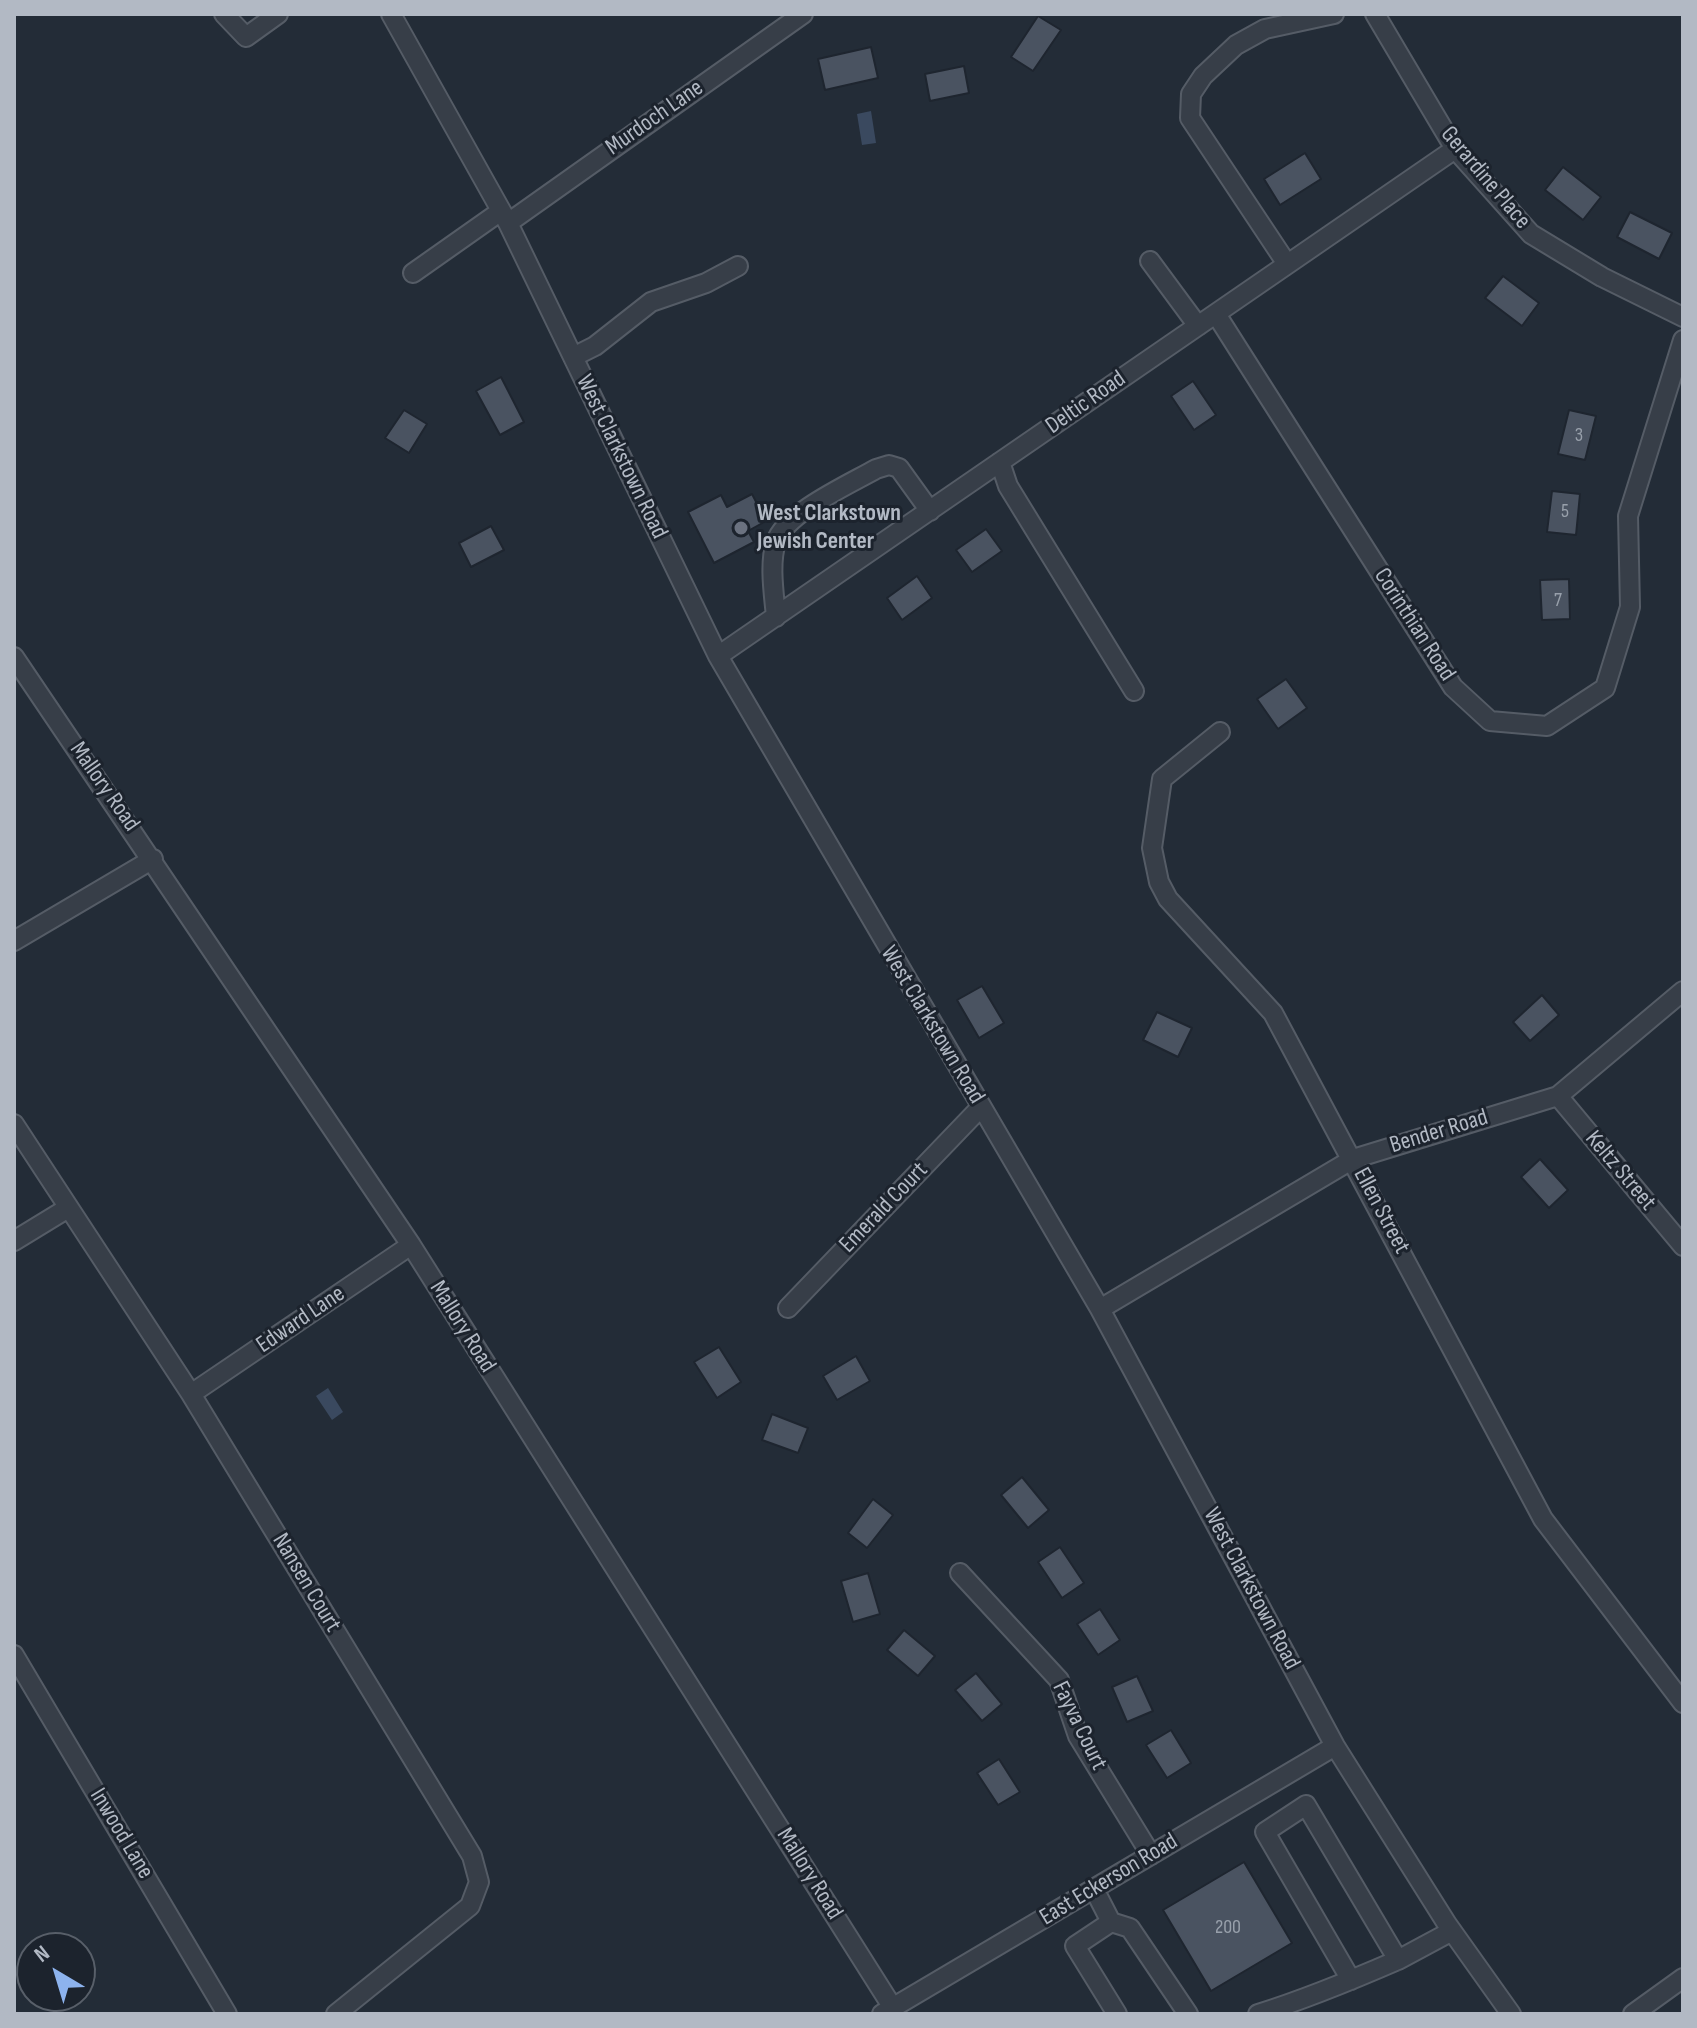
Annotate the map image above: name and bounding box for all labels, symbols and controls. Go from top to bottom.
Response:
street label: Murdoch Lane [601,74,709,162]
street label: Gerardine Place [1434,121,1536,235]
street label: Deltic Road [1040,365,1132,441]
street label: West Clarkstown Road [569,370,673,544]
house number: 3 [1575,424,1583,448]
place label: West Clarkstown Jewish Center [757,500,901,556]
house number: 5 [1561,500,1569,524]
marker: West Clarkstown Jewish Center [732,519,750,537]
street label: Corinthian Road [1367,563,1461,687]
house number: 7 [1554,589,1562,613]
street label: Mallory Road [63,737,145,837]
street label: West Clarkstown Road [874,941,990,1109]
street label: Bender Road [1387,1103,1491,1161]
street label: Keltz Street [1578,1125,1662,1217]
street label: Emerald Court [834,1157,934,1259]
street label: Ellen Street [1346,1163,1416,1259]
street label: Mallory Road [423,1276,501,1378]
street label: Edward Lane [251,1280,351,1360]
street label: West Clarkstown Road [1196,1503,1306,1675]
street label: Nansen Court [265,1528,347,1638]
street label: Fayva Court [1045,1677,1113,1775]
street label: Inwood Lane [83,1784,159,1884]
street label: Mallory Road [770,1823,848,1925]
street label: East Eckerson Road [1035,1828,1183,1932]
house number: 200 [1215,1916,1241,1940]
north arrow [16,1932,96,2012]
text: N [29,1940,55,1969]

